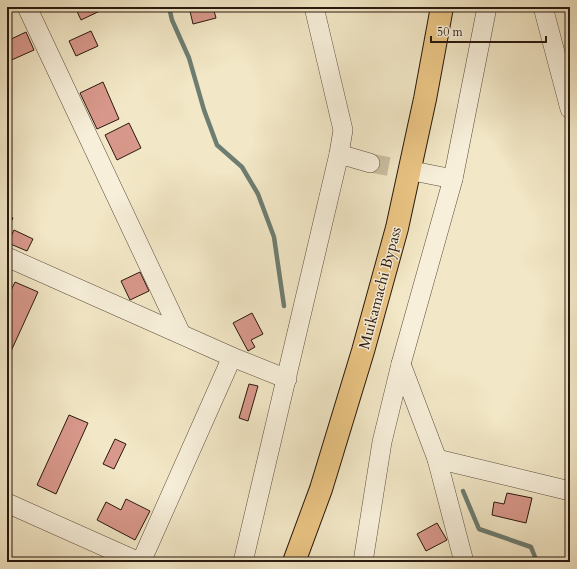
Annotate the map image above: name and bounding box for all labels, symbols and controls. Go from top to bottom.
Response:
scale bar [431,18,546,44]
text: 50 m [437,24,464,40]
street label: Muikamachi Bypass [354,224,406,352]

